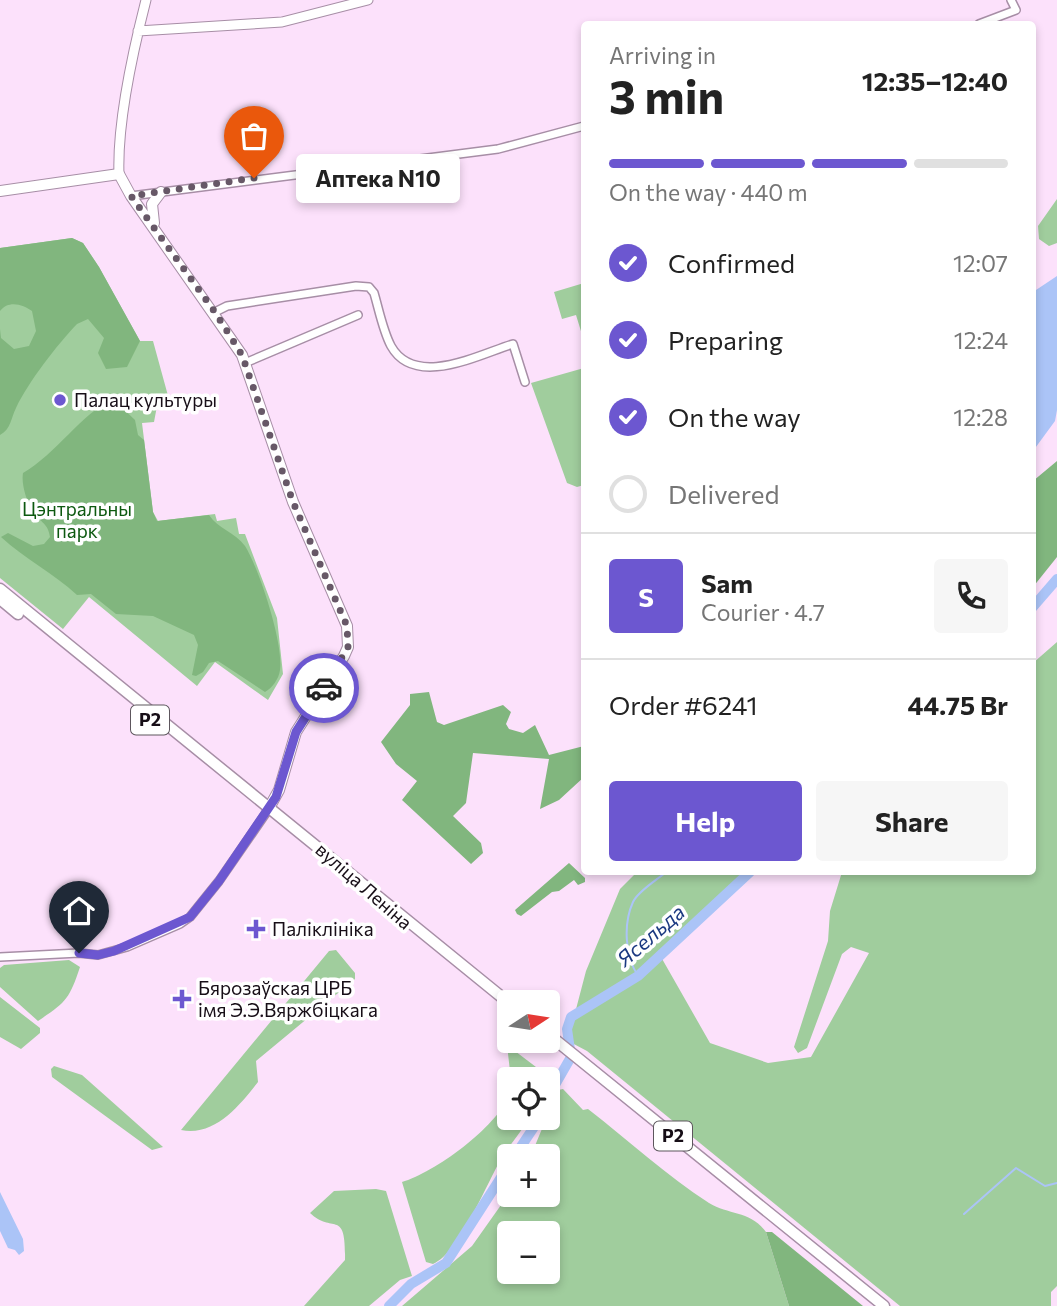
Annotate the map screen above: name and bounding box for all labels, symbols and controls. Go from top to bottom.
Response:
text: Arriving in [609,41,716,69]
text: 12:35–12:40 [862,65,1008,96]
text: 3 min [609,67,724,123]
pin [224,106,284,178]
icon: bag [235,117,273,155]
callout: Аптека N10 [296,154,460,202]
text: Аптека N10 [315,164,441,192]
text: On the way · 440 m [609,178,808,206]
icon: check [609,244,647,282]
text: Confirmed [668,247,795,278]
text: 12:07 [953,249,1008,277]
icon: check [609,321,647,359]
text: Preparing [668,324,783,355]
text: 12:24 [954,326,1008,354]
place label: Палац культуры [74,388,217,411]
marker: Палац культуры [52,392,68,408]
icon: check [609,398,647,436]
text: On the way [668,401,801,432]
text: 12:28 [953,403,1008,431]
text: Delivered [668,478,779,509]
park label: Цэнтральны парк [22,497,132,542]
button: phone [934,559,1008,633]
text: Sam [701,567,753,598]
text: S [638,581,654,612]
text: Courier · 4.7 [701,598,825,626]
courier [289,653,359,723]
icon: car [305,669,343,707]
text: Order #6241 [609,689,758,720]
text: 44.75 Br [907,689,1008,720]
road number: Р2 [131,706,169,734]
button: Help [609,781,802,861]
button: Share [816,781,1008,861]
street label: вуліца Леніна [311,837,417,934]
pin [49,881,109,953]
icon: home [60,892,98,930]
water label: Ясельда [610,899,689,972]
place label: Паліклініка [272,917,374,940]
marker: Паліклініка [246,919,266,939]
place label: Бярозаўская ЦРБ імя Э.Э.Вяржбіцкага [198,976,378,1021]
marker: Бярозаўская ЦРБ імя Э.Э.Вяржбіцкага [172,989,192,1009]
north arrow [497,990,560,1054]
map controls [497,990,560,1284]
button: locate [497,1067,560,1130]
road number: Р2 [654,1121,692,1150]
button: + [497,1144,560,1207]
button: − [497,1221,560,1284]

